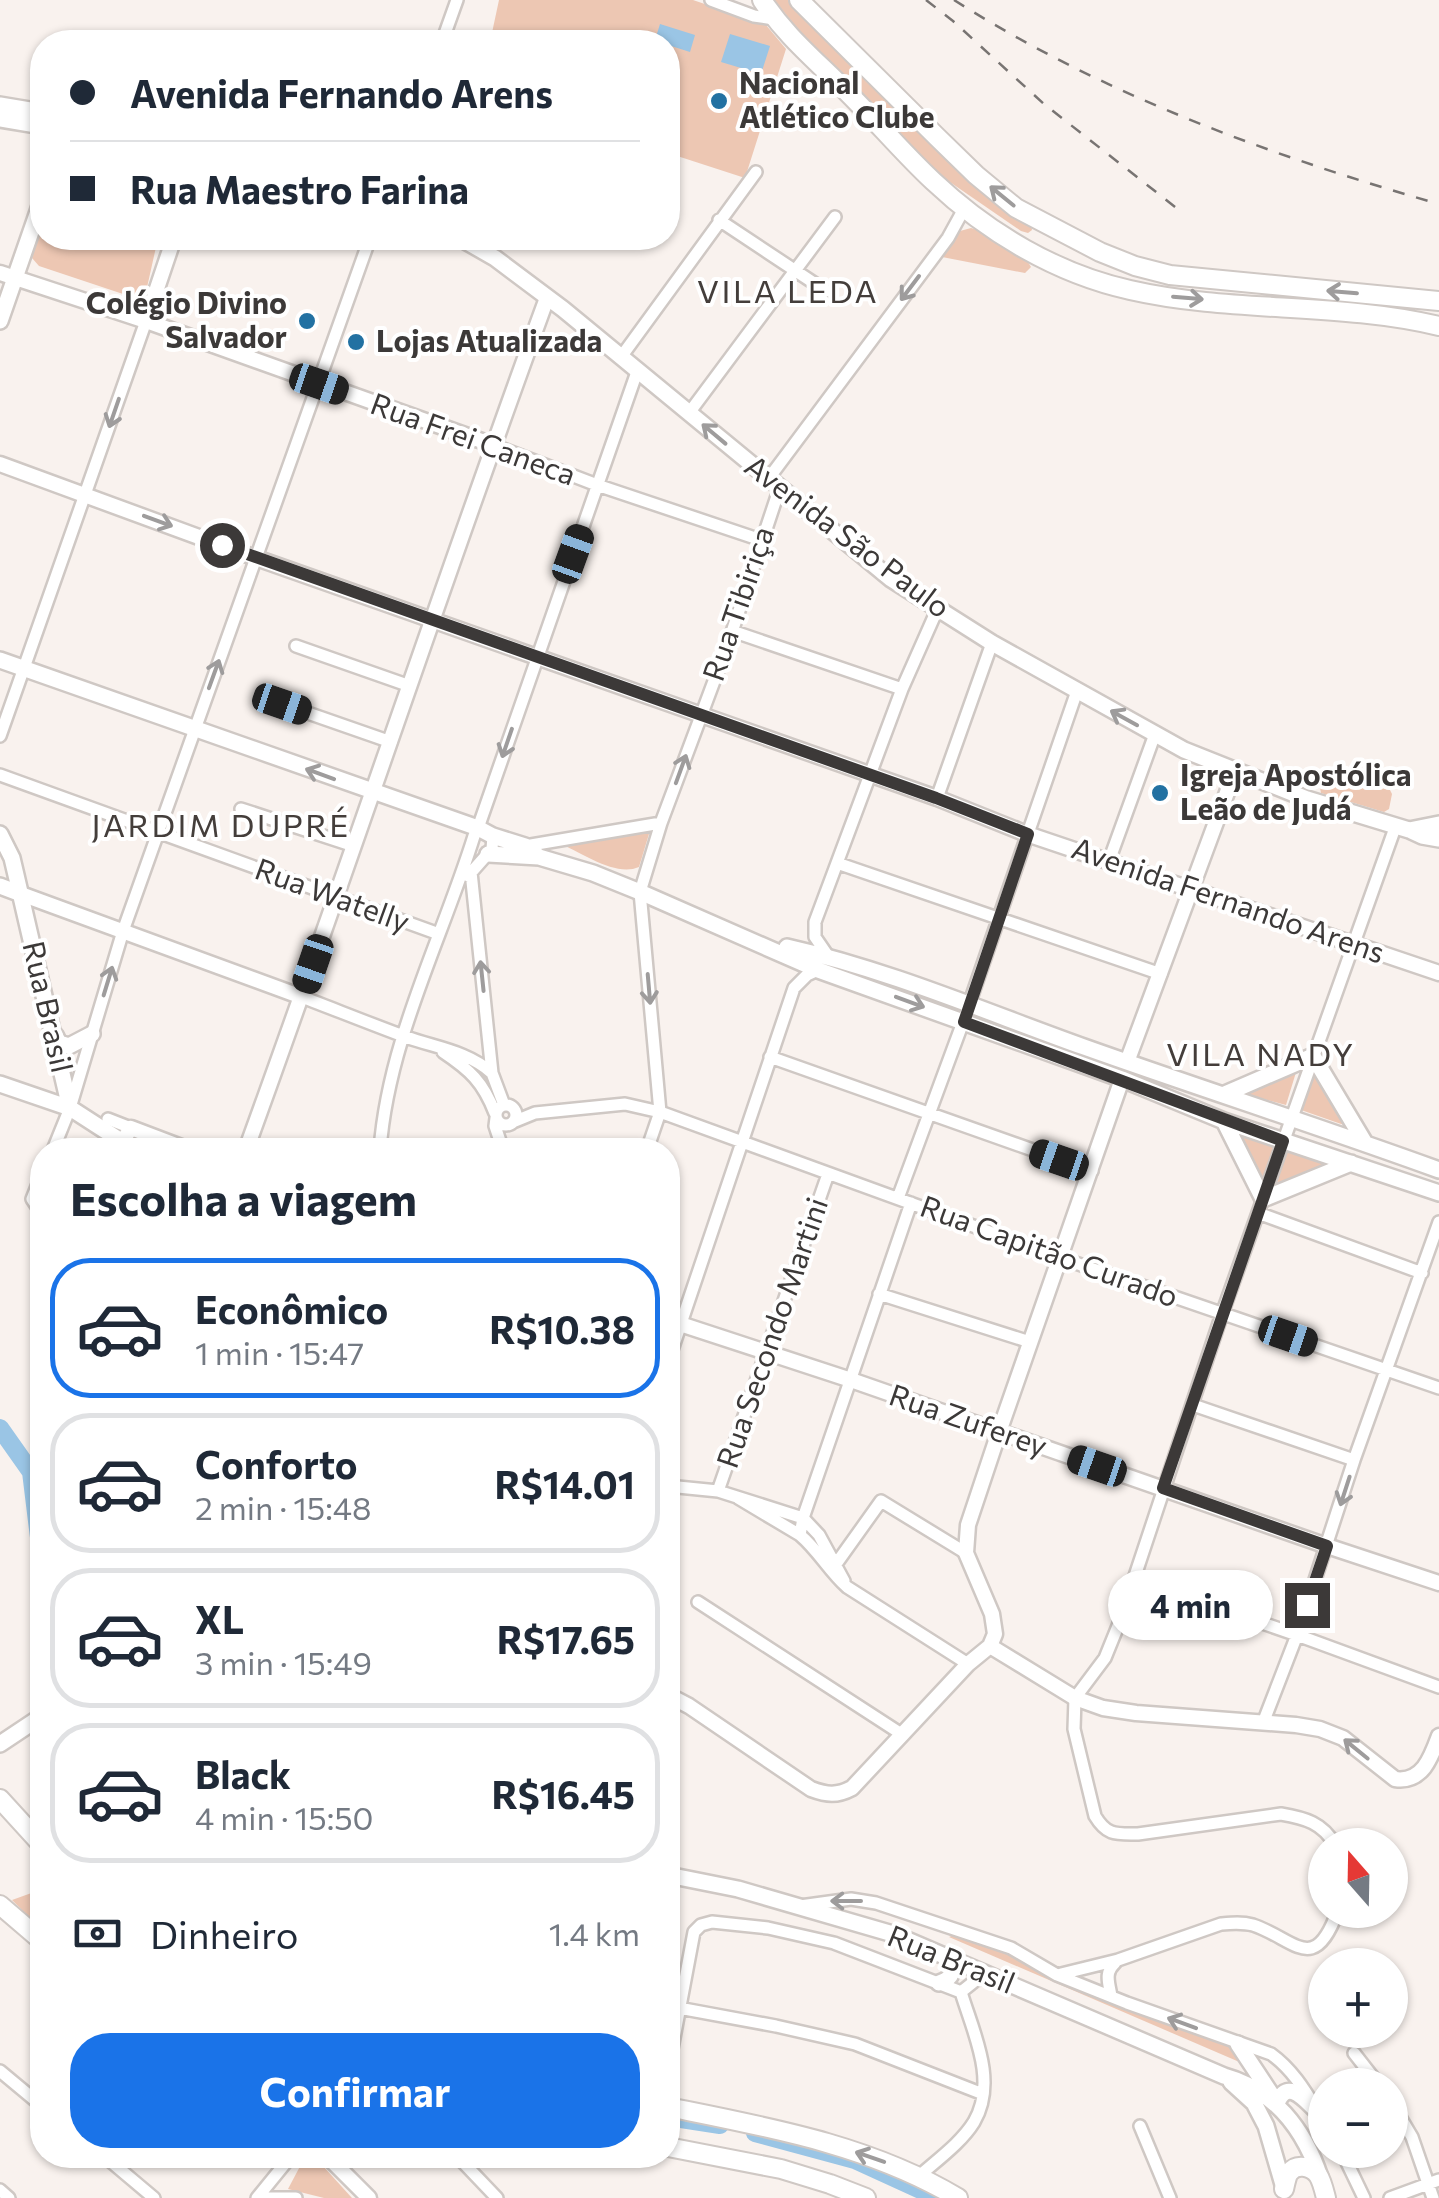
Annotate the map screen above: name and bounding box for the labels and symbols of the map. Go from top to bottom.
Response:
place label: Nacional Atlético Clube [739,63,934,134]
marker: Nacional Atlético Clube [708,90,730,112]
one-way arrow [989,185,1015,207]
district label: VILA LEDA [697,270,879,310]
one-way arrow [900,274,921,301]
place label: Colégio Divino Salvador [86,283,287,354]
one-way arrow [1326,283,1358,302]
one-way arrow [1171,289,1204,308]
marker: Colégio Divino Salvador [296,310,318,332]
place label: Lojas Atualizada [376,321,602,358]
marker: Lojas Atualizada [345,331,367,353]
car [286,360,352,408]
street label: Rua Frei Caneca [366,383,581,492]
one-way arrow [104,396,122,427]
one-way arrow [702,423,727,446]
street label: Avenida São Paulo [739,446,958,624]
one-way arrow [141,513,172,531]
car [549,521,597,587]
street label: Rua Tibiriça [693,521,780,685]
route start [200,523,245,568]
one-way arrow [206,659,224,690]
car [249,680,315,728]
one-way arrow [1110,707,1139,727]
one-way arrow [497,726,515,758]
one-way arrow [673,755,691,786]
place label: Igreja Apostólica Leão de Judá [1180,755,1412,826]
one-way arrow [305,763,336,781]
marker: Igreja Apostólica Leão de Judá [1149,782,1171,804]
district label: JARDIM DUPRÉ [91,804,351,844]
street label: Avenida Fernando Arens [1068,828,1390,970]
street label: Rua Watelly [251,849,415,939]
car [289,931,337,997]
street label: Rua Brasil [16,937,83,1076]
one-way arrow [472,961,491,993]
one-way arrow [100,965,118,997]
one-way arrow [639,972,658,1004]
one-way arrow [893,995,925,1013]
district label: VILA NADY [1166,1033,1356,1073]
car [1026,1136,1092,1184]
street label: Rua Capitão Curado [916,1186,1184,1313]
street label: Rua Secondo Martini [707,1192,834,1472]
car [1255,1312,1321,1360]
street label: Rua Zuferey [885,1374,1053,1463]
car [1064,1442,1130,1490]
one-way arrow [1334,1475,1352,1506]
callout: 4 min [1107,1570,1272,1640]
route end [1285,1583,1330,1628]
one-way arrow [1344,1739,1370,1761]
north arrow [1308,1828,1408,1928]
one-way arrow [831,1892,864,1910]
street label: Rua Brasil [883,1915,1021,2000]
one-way arrow [1168,2013,1199,2031]
one-way arrow [855,2147,886,2165]

